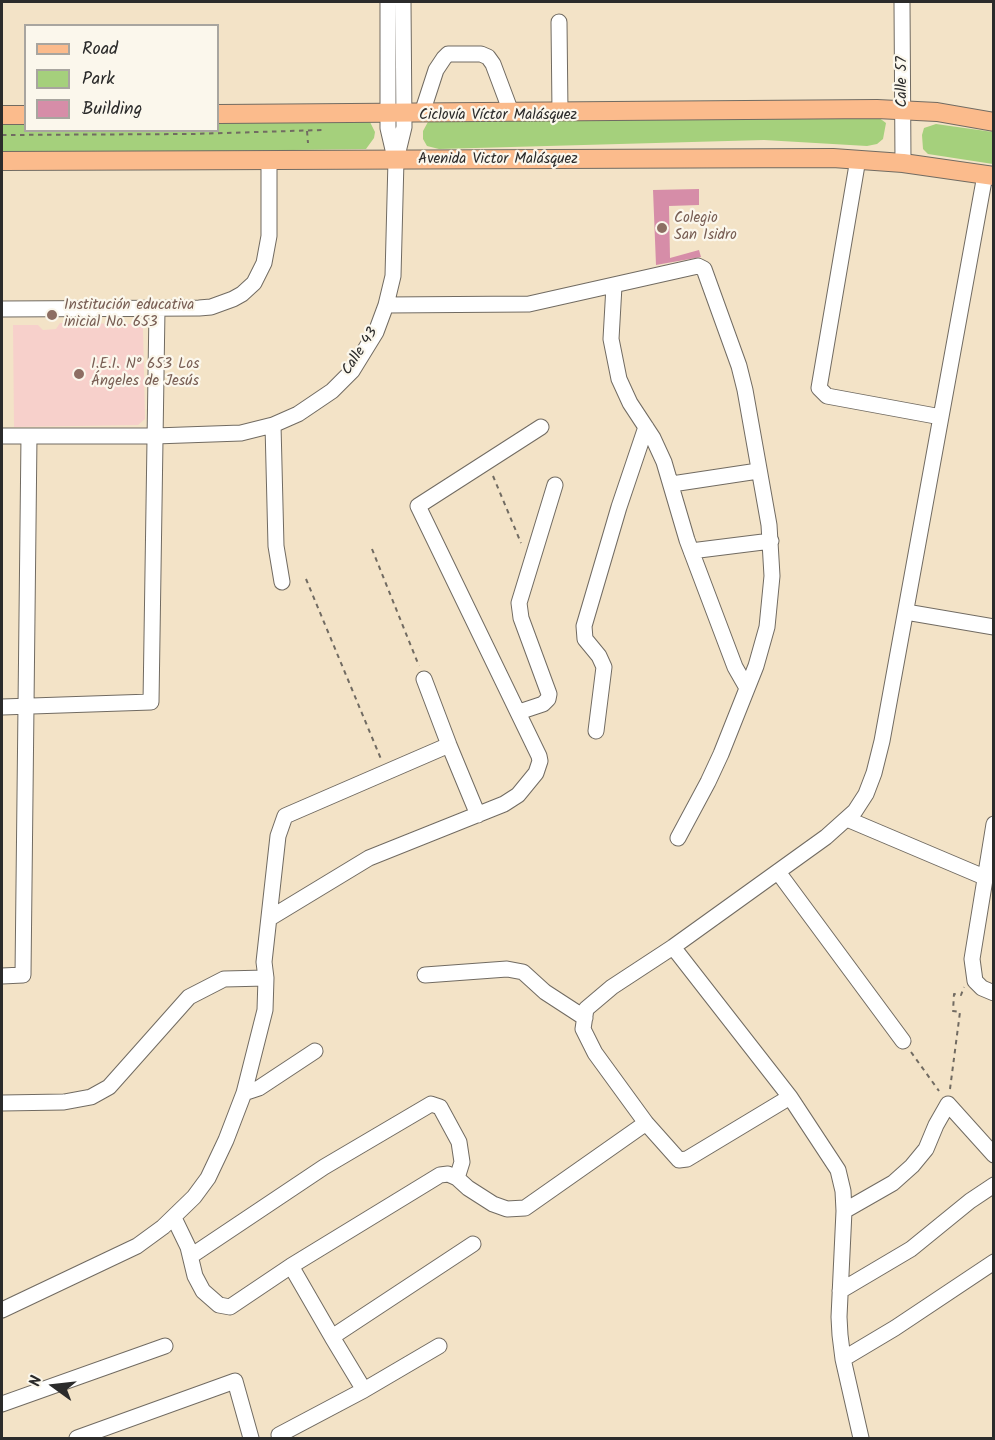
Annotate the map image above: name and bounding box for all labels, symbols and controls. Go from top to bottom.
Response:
legend [24,24,219,132]
text: Road [82,35,118,64]
street label: Calle 57 [894,56,912,108]
text: Park [82,65,115,94]
text: Building [82,95,142,124]
street label: Ciclovía Víctor Malásquez [419,107,577,125]
street label: Avenida Victor Malásquez [418,151,578,169]
place label: Colegio San Isidro [674,210,737,245]
marker: Colegio San Isidro [655,221,669,235]
place label: Institución educativa inicial No. 653 [64,297,194,332]
marker: Institución educativa inicial No. 653 [45,308,59,322]
street label: Calle 43 [339,325,383,379]
place label: I.E.I. N° 653 Los Ángeles de Jesús [91,356,199,391]
marker: I.E.I. N° 653 Los Ángeles de Jesús [72,367,86,381]
north arrow [24,1356,84,1416]
text: N [23,1373,50,1389]

